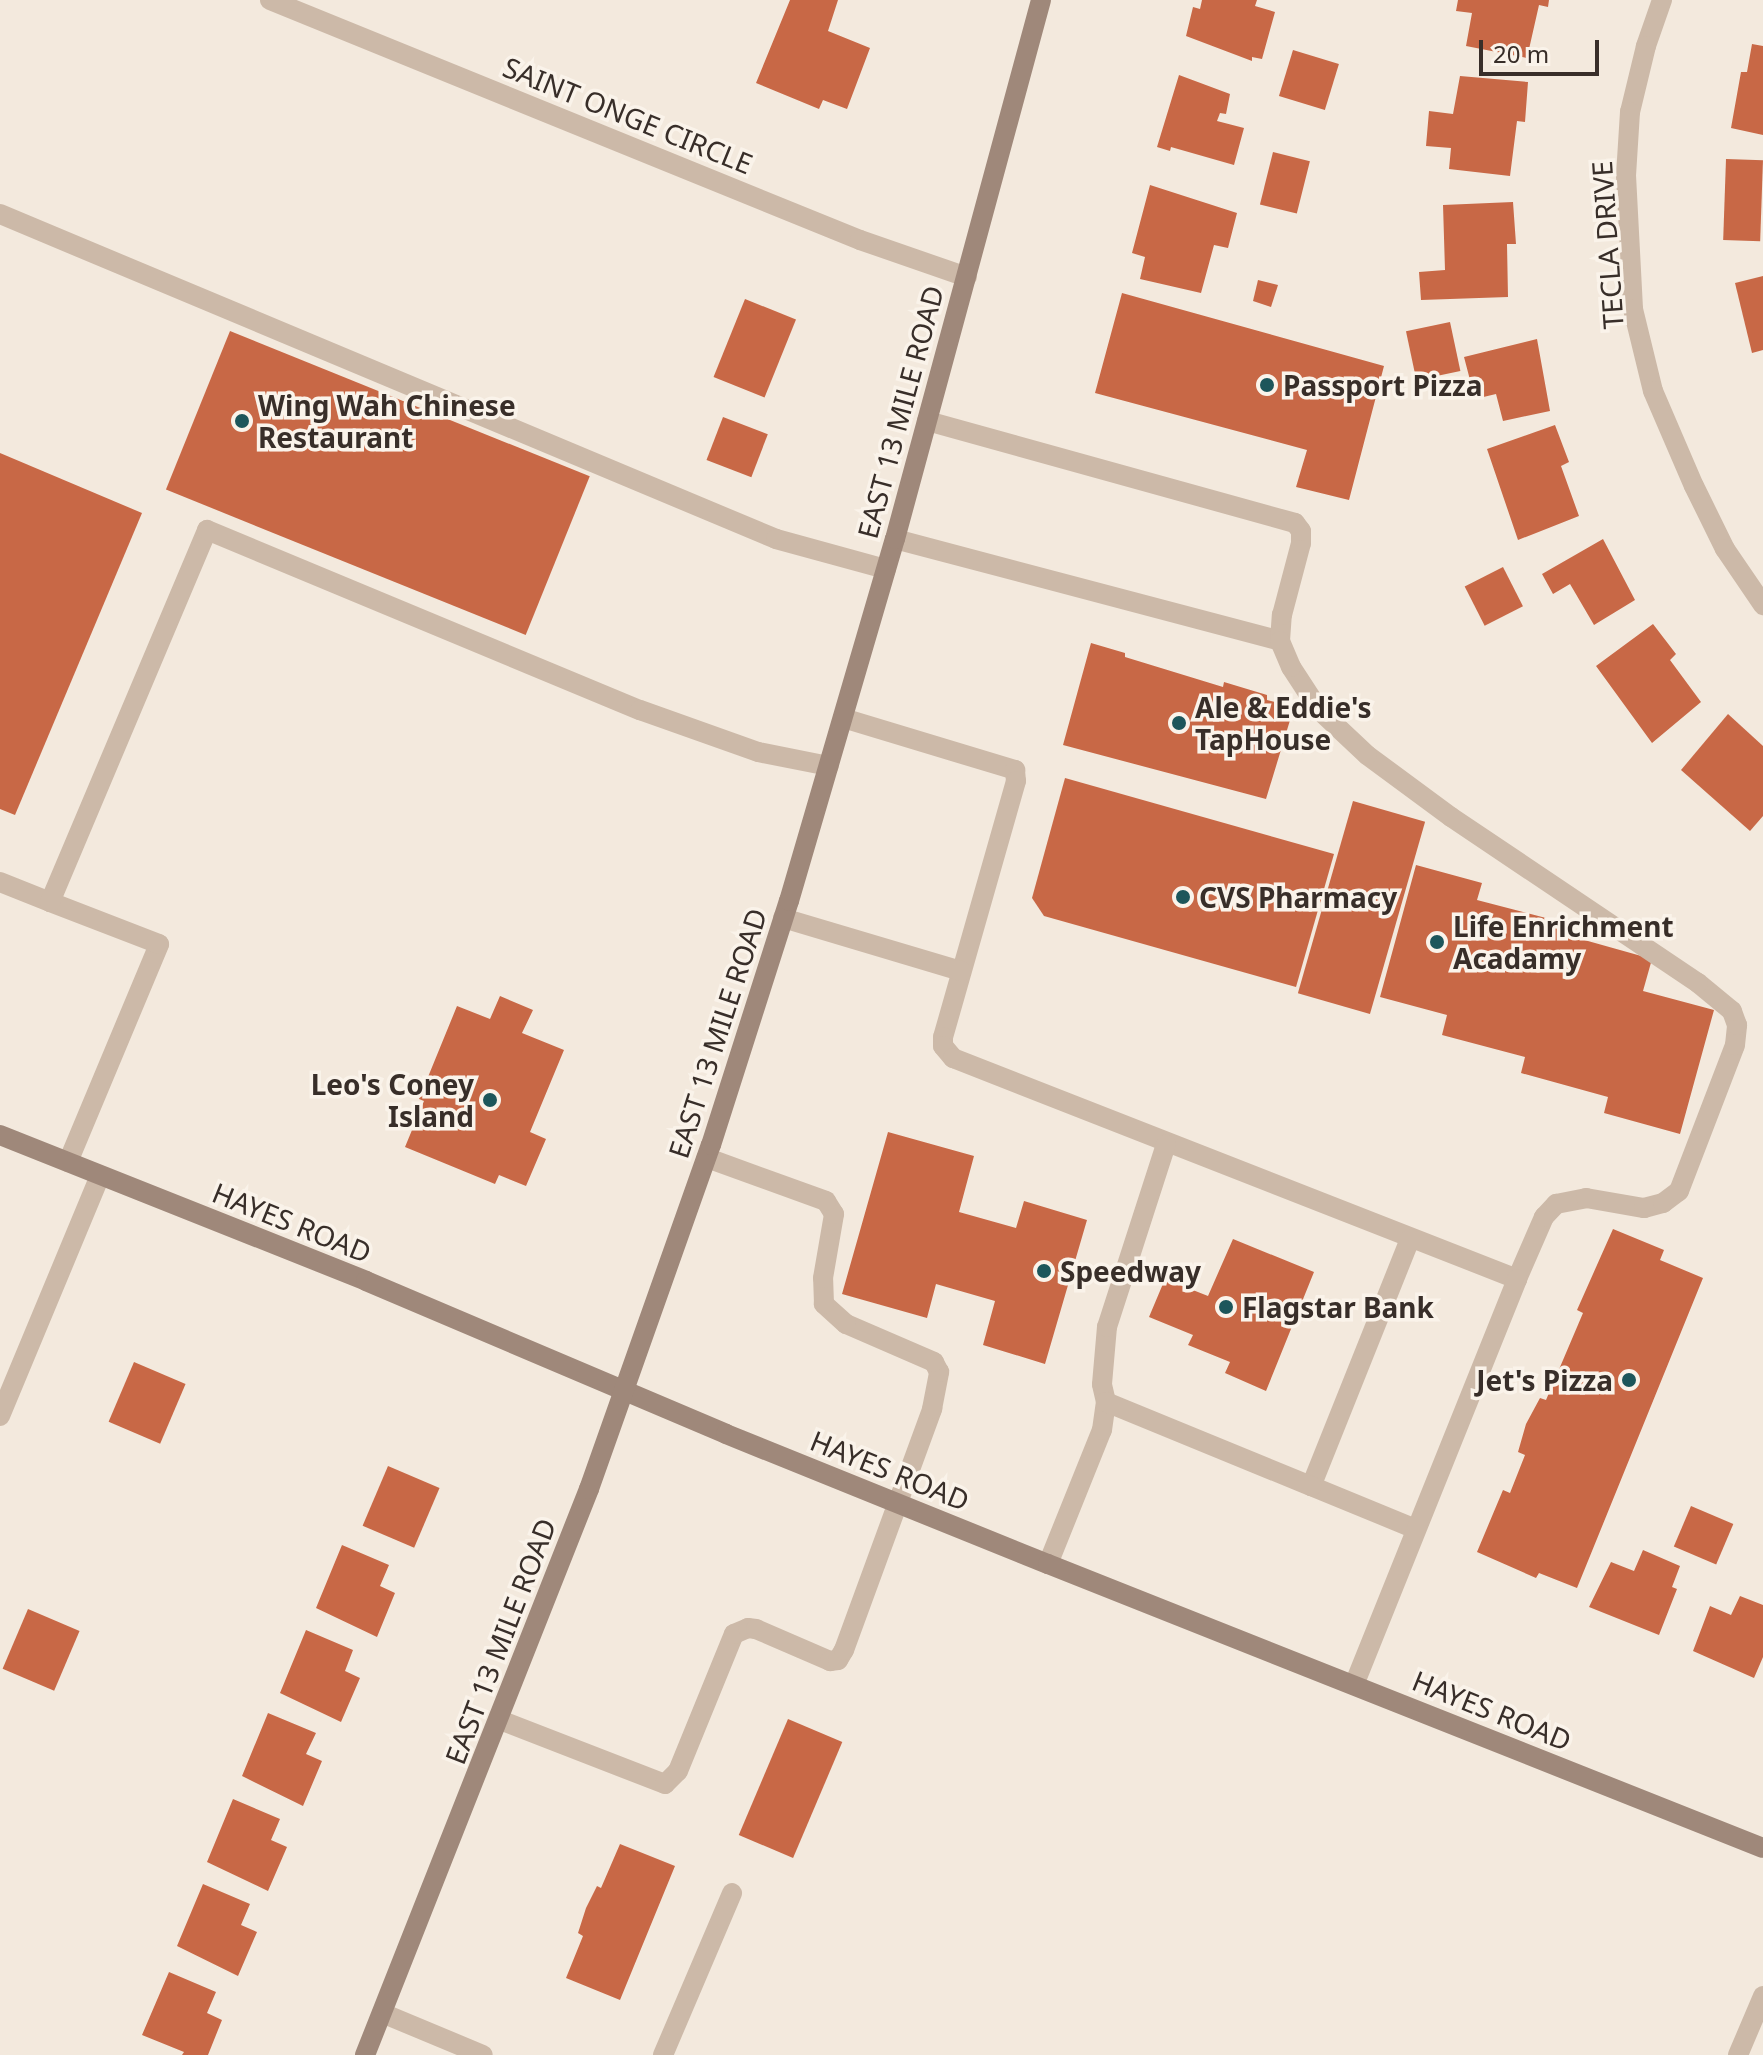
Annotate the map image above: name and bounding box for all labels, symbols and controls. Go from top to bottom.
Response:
scale bar [1483,24,1603,74]
text: 20 m [1493,37,1549,70]
street label: SAINT ONGE CIRCLE [498,50,758,180]
street label: TECLA DRIVE [1584,160,1630,330]
street label: EAST 13 MILE ROAD [850,282,950,542]
place label: Passport Pizza [1283,368,1483,402]
marker: Passport Pizza [1258,376,1276,394]
place label: Wing Wah Chinese Restaurant [258,388,516,454]
marker: Wing Wah Chinese Restaurant [233,412,251,430]
place label: Ale & Eddie's TapHouse [1195,690,1372,756]
marker: Ale & Eddie's TapHouse [1170,714,1188,732]
place label: CVS Pharmacy [1199,880,1397,914]
marker: CVS Pharmacy [1174,888,1192,906]
street label: EAST 13 MILE ROAD [661,904,773,1162]
place label: Life Enrichment Acadamy [1453,909,1674,975]
marker: Life Enrichment Acadamy [1428,933,1446,951]
place label: Leo's Coney Island [311,1067,474,1133]
marker: Leo's Coney Island [481,1091,499,1109]
street label: HAYES ROAD [208,1175,376,1269]
place label: Speedway [1060,1254,1201,1288]
marker: Speedway [1035,1262,1053,1280]
place label: Flagstar Bank [1242,1290,1434,1324]
marker: Flagstar Bank [1217,1298,1235,1316]
place label: Jet's Pizza [1476,1363,1613,1397]
marker: Jet's Pizza [1620,1371,1638,1389]
street label: HAYES ROAD [806,1423,974,1517]
street label: EAST 13 MILE ROAD [438,1513,562,1769]
street label: HAYES ROAD [1408,1663,1576,1757]

